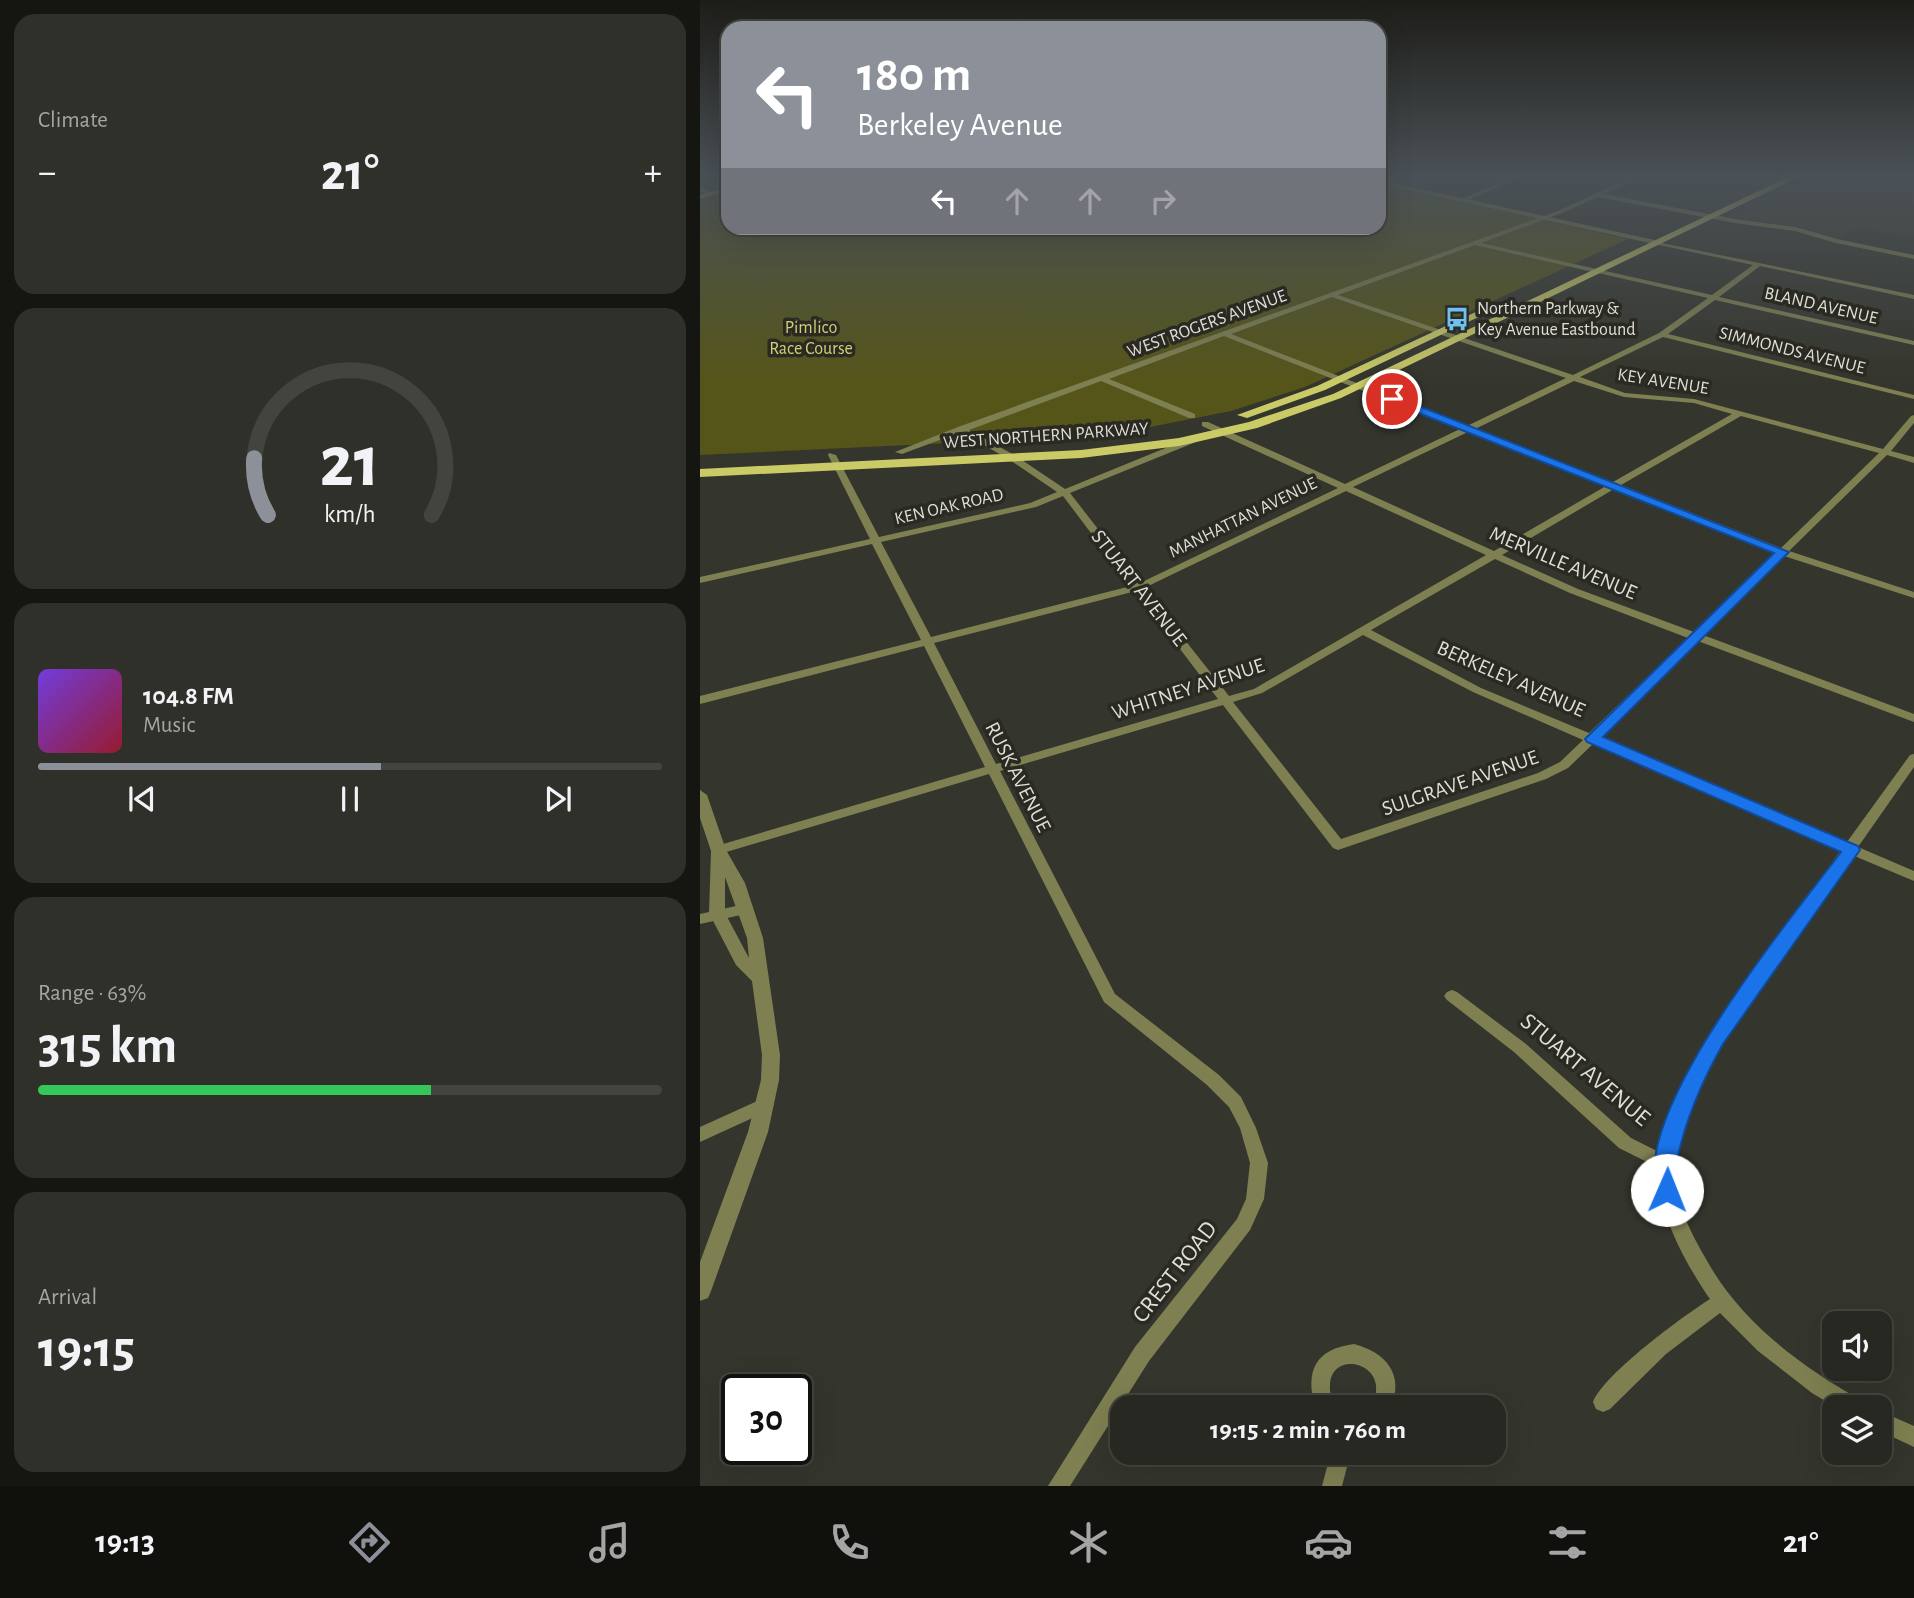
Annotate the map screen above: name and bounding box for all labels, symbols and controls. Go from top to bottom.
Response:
icon: left [742,49,833,140]
text: 180 m [857,51,971,100]
text: Climate [38,109,108,132]
text: Berkeley Avenue [857,109,1063,141]
text: 21° [321,147,379,199]
text: − [38,154,56,192]
text: + [644,154,662,192]
icon: left [925,182,963,220]
icon: ahead [998,182,1036,220]
icon: ahead [1071,182,1109,220]
icon: right [1144,182,1182,220]
street label: BLAND AVENUE [1763,284,1880,328]
street label: WEST ROGERS AVENUE [1125,287,1289,361]
place label: Northern Parkway & Key Avenue Eastbound [1477,300,1636,339]
bus stop icon: Northern Parkway & Key Avenue Eastbound [1443,305,1471,333]
park label: Pimlico Race Course [769,319,853,358]
street label: SIMMONDS AVENUE [1717,324,1867,378]
street label: KEY AVENUE [1616,366,1710,398]
pin [1362,369,1422,429]
icon: arrive [1373,380,1411,418]
street label: WEST NORTHERN PARKWAY [943,420,1150,452]
text: 21 [320,427,380,500]
street label: MANHATTAN AVENUE [1166,474,1320,562]
street label: KEN OAK ROAD [893,486,1005,528]
text: km/h [324,501,376,526]
street label: MERVILLE AVENUE [1486,523,1640,603]
street label: STUART AVENUE [1087,526,1191,650]
street label: BERKELEY AVENUE [1434,637,1588,721]
street label: WHITNEY AVENUE [1109,654,1267,724]
text: 104.8 FM [143,683,234,709]
text: Music [143,714,195,737]
street label: RUSK AVENUE [981,719,1055,835]
street label: SULGRAVE AVENUE [1379,746,1541,820]
icon: previous [123,780,161,818]
icon: pause [331,780,369,818]
icon: next [539,780,577,818]
text: Range · 63% [38,982,146,1005]
street label: STUART AVENUE [1516,1009,1655,1131]
text: 315 km [38,1020,177,1072]
position arrow [1630,1153,1704,1227]
street label: CREST ROAD [1128,1217,1222,1327]
text: Arrival [38,1286,97,1309]
map controls [1822,1311,1892,1465]
button: sound [1822,1311,1892,1381]
text: 19:15 [38,1324,135,1376]
speed limit sign: 30 [721,1374,812,1465]
button: layers [1822,1395,1892,1465]
text: 19:15 · 2 min · 760 m [1210,1417,1406,1443]
icon: directions [345,1518,394,1567]
icon: music [585,1518,634,1567]
icon: phone [825,1518,874,1567]
icon: climate [1064,1518,1113,1567]
icon: car [1304,1518,1353,1567]
icon: filters [1543,1518,1592,1567]
text: 19:13 [95,1526,155,1558]
text: 21° [1783,1526,1819,1558]

